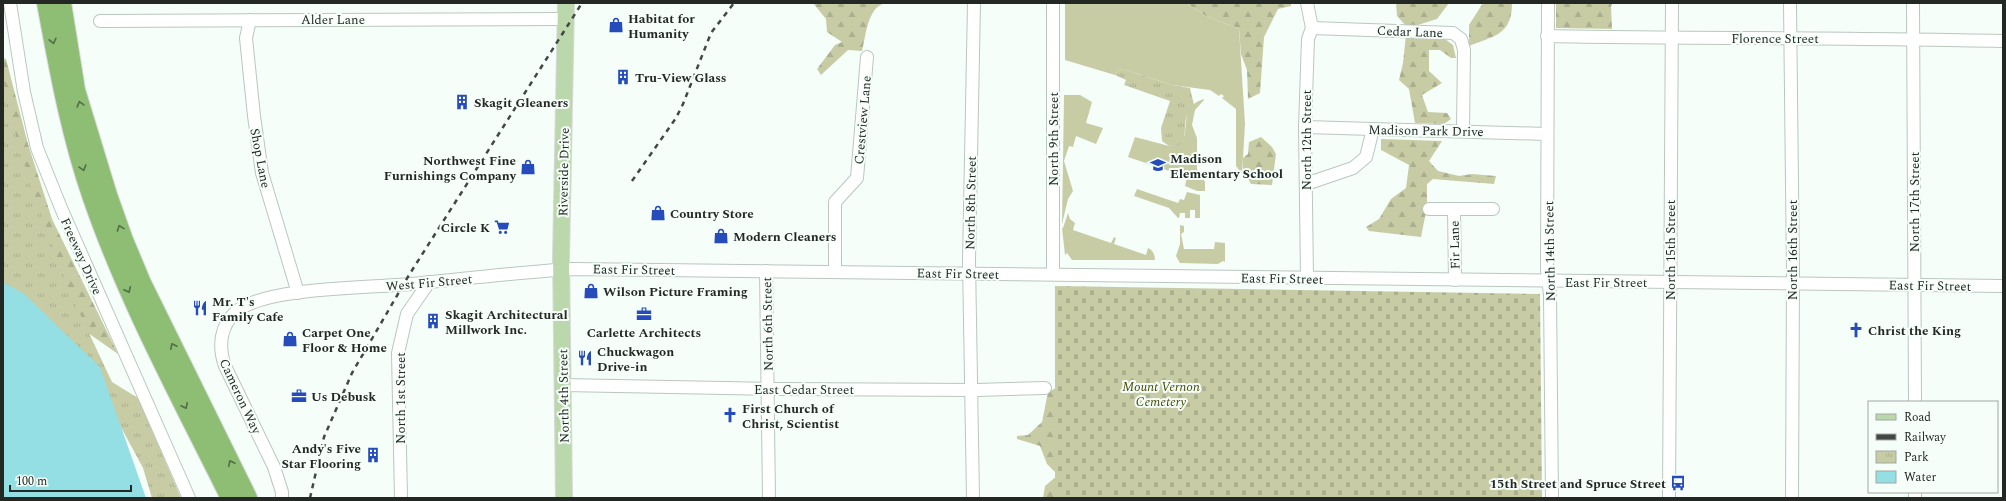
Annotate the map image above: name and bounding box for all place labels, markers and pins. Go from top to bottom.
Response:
place label: Habitat for Humanity [628,9,695,44]
shop icon: Habitat for Humanity [607,16,625,34]
building icon: Tru-View Glass [614,68,632,86]
place label: Tru-View Glass [635,68,726,88]
building icon: Skagit Gleaners [453,93,471,111]
place label: Skagit Gleaners [474,93,568,113]
place label: Madison Elementary School [1170,149,1283,184]
place label: Northwest Fine Furnishings Company [384,151,517,186]
school or university icon: Madison Elementary School [1149,156,1167,174]
shop icon: Northwest Fine Furnishings Company [519,158,537,176]
shop icon: Country Store [649,204,667,222]
place label: Country Store [670,204,754,224]
place label: Circle K [441,218,490,238]
supermarket icon: Circle K [493,218,511,236]
shop icon: Modern Cleaners [712,227,730,245]
place label: Modern Cleaners [733,227,836,247]
shop icon: Wilson Picture Framing [582,282,600,300]
place label: Wilson Picture Framing [603,282,748,302]
place label: Mr. T's Family Cafe [212,292,284,327]
restaurant icon: Mr. T's Family Cafe [191,299,209,317]
place label: Skagit Architectural Millwork Inc. [445,305,568,340]
office icon: Carlette Architects [635,305,653,323]
building icon: Skagit Architectural Millwork Inc. [424,312,442,330]
church icon: Christ the King [1847,321,1865,339]
place label: Christ the King [1868,321,1961,341]
place label: Carpet One Floor & Home [302,323,387,358]
place label: Carlette Architects [587,323,701,343]
shop icon: Carpet One Floor & Home [281,330,299,348]
place label: Chuckwagon Drive-in [597,342,674,377]
restaurant icon: Chuckwagon Drive-in [576,349,594,367]
office icon: Us Debusk [290,387,308,405]
place label: Us Debusk [311,387,376,407]
place label: First Church of Christ, Scientist [742,399,839,434]
church icon: First Church of Christ, Scientist [721,406,739,424]
place label: Andy's Five Star Flooring [281,439,361,474]
building icon: Andy's Five Star Flooring [364,446,382,464]
place label: 15th Street and Spruce Street [1490,474,1666,494]
bus stop icon: 15th Street and Spruce Street [1669,474,1687,492]

